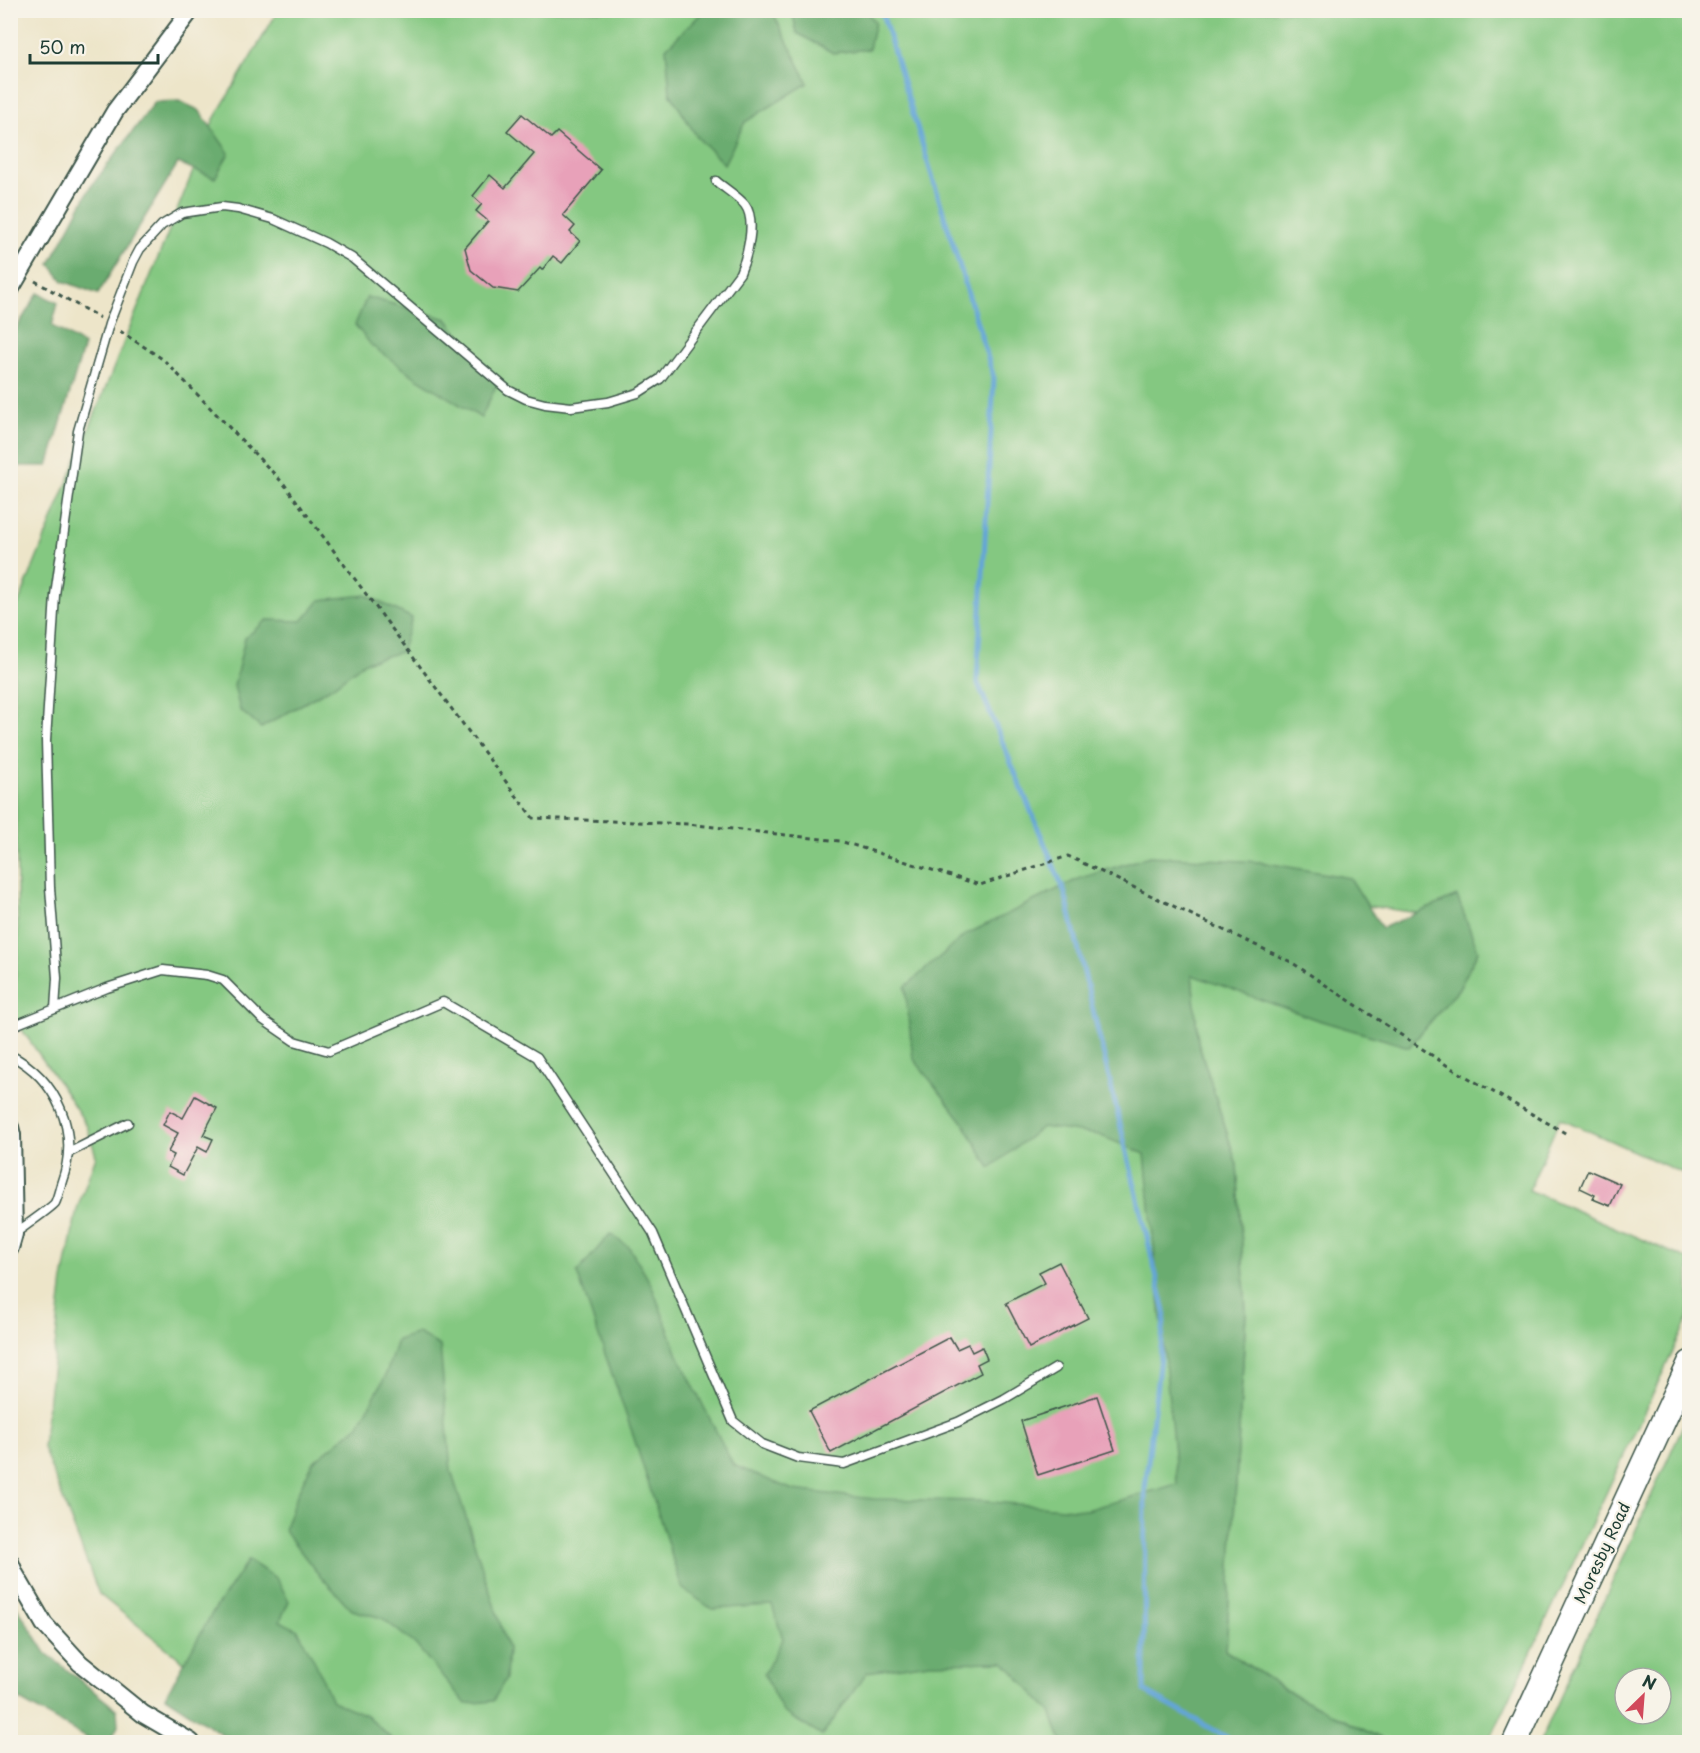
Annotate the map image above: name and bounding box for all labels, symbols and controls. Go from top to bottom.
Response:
scale bar [30,27,158,65]
text: 50 m [39,33,86,60]
street label: Moresby Road [1567,1498,1635,1607]
north arrow [1613,1666,1673,1726]
text: N [1639,1668,1661,1695]

